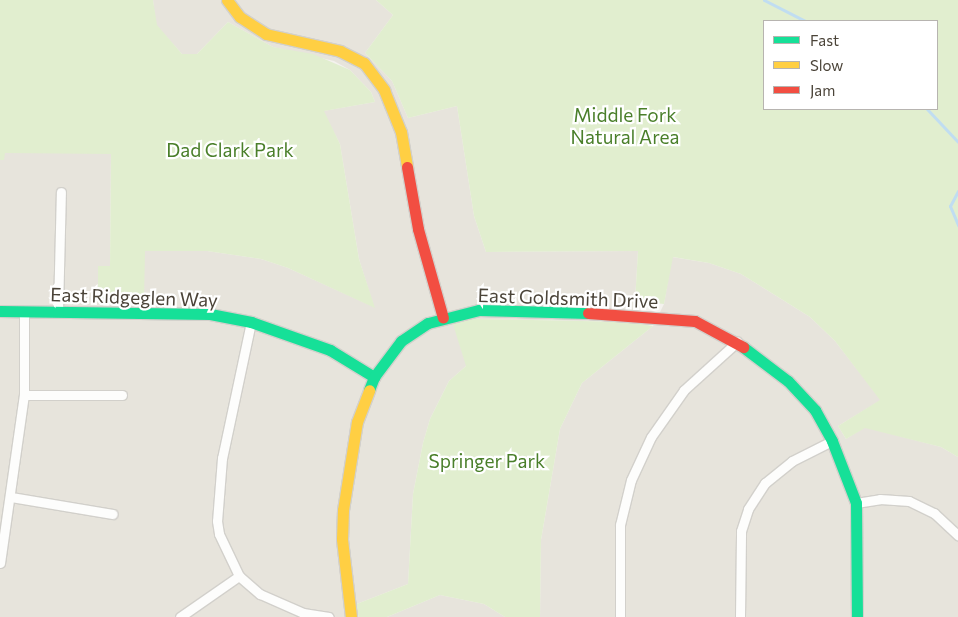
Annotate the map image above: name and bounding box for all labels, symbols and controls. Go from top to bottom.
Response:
legend [763,20,938,110]
text: Fast [810,31,839,49]
text: Slow [810,56,843,74]
text: Jam [810,81,835,99]
park label: Middle Fork Natural Area [571,104,679,148]
park label: Dad Clark Park [166,139,294,161]
street label: East Ridgeglen Way [50,283,218,311]
street label: East Goldsmith Drive [477,283,659,313]
park label: Springer Park [429,450,545,472]

